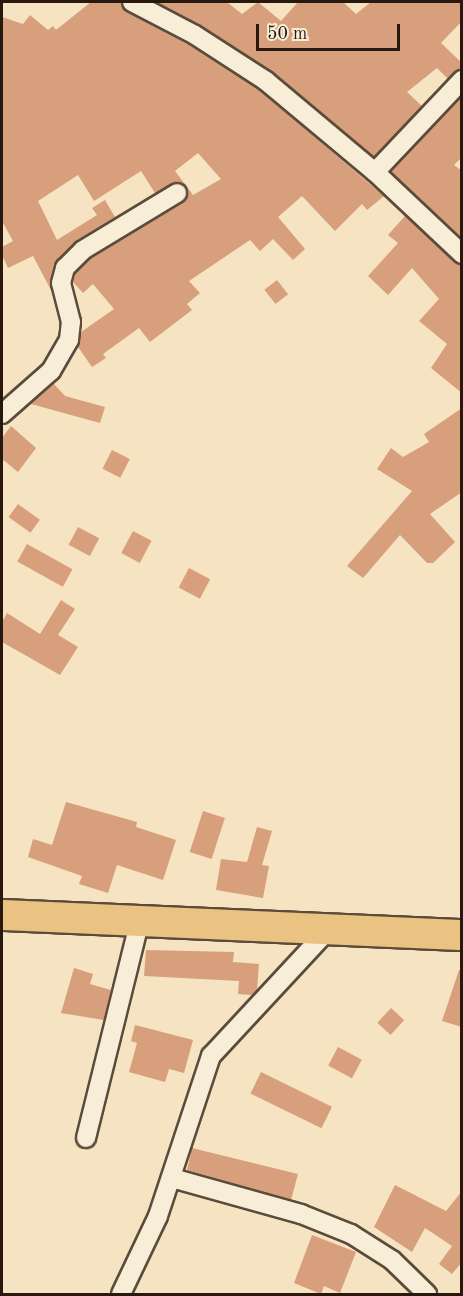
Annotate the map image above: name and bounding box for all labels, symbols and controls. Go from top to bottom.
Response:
scale bar [259,12,403,50]
text: 50 m [267,25,307,43]

